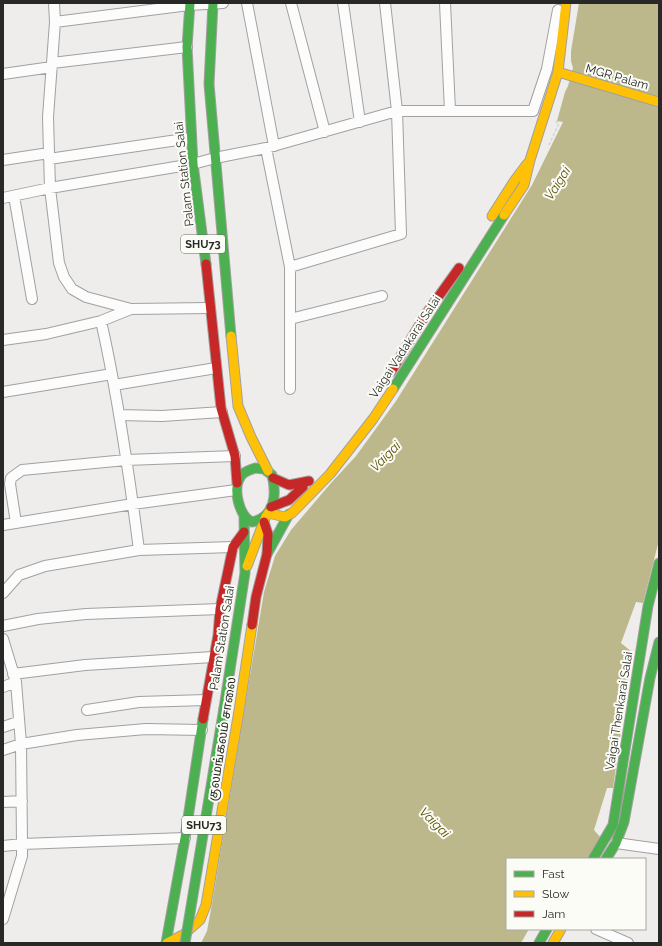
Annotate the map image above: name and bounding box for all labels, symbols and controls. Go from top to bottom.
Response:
street label: MGR Palam [584,61,650,93]
street label: Palam Station Salai [172,121,196,227]
water label: Vaigai [541,163,574,203]
road number: SHU73 [181,235,225,253]
street label: Vaigai Vadakarai Salai [367,293,443,401]
water label: Vaigai [367,437,404,475]
street label: Palam Station Salai [207,585,237,691]
street label: Vaigai Thenkarai Salai [603,651,635,771]
street label: குலமங்கலம் சாலை [205,676,240,802]
water label: Vaigai [416,804,454,841]
road number: SHU73 [182,816,226,834]
legend [506,858,646,930]
text: Fast [542,867,565,881]
text: Slow [542,887,569,901]
text: Jam [542,907,565,921]

